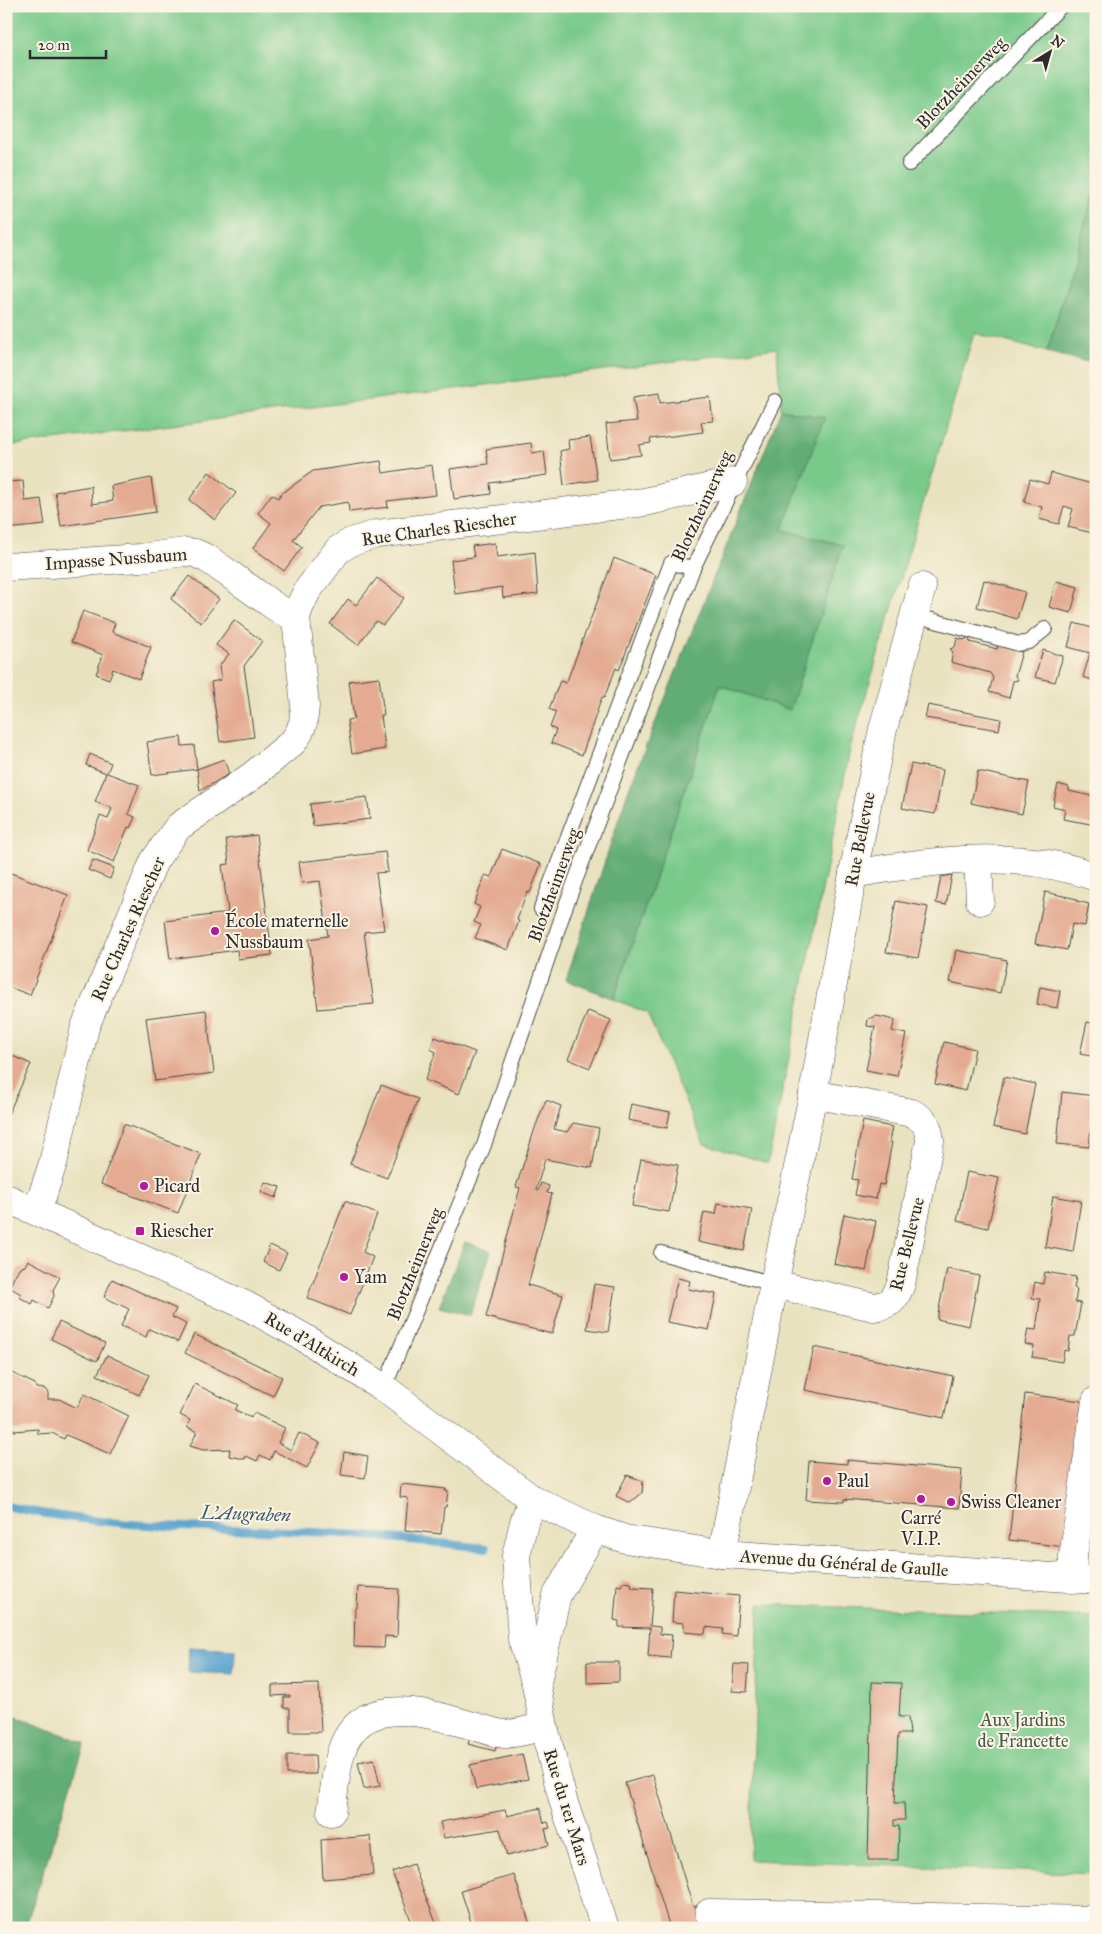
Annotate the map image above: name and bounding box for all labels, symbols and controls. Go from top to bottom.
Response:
scale bar [30,28,106,60]
north arrow [1024,28,1074,78]
street label: Blotzheimerweg [911,32,1012,134]
text: N [1048,32,1067,52]
text: 20 m [38,36,70,54]
street label: Blotzheimerweg [667,446,738,565]
street label: Rue Charles Riescher [360,507,518,551]
street label: Impasse Nussbaum [44,543,188,575]
street label: Rue Bellevue [840,790,880,888]
street label: Blotzheimerweg [523,824,586,945]
street label: Rue Charles Riescher [86,853,170,1005]
place label: École maternelle Nussbaum [225,908,349,953]
marker: École maternelle Nussbaum [209,925,221,937]
place label: Picard [154,1175,200,1197]
marker: Picard [138,1180,150,1192]
street label: Rue Bellevue [885,1195,929,1293]
street label: Blotzheimerweg [382,1204,449,1324]
place label: Riescher [150,1220,214,1242]
marker: Riescher [134,1225,146,1237]
place label: Yam [354,1266,387,1288]
marker: Yam [338,1271,350,1283]
street label: Rue d'Altkirch [260,1307,364,1381]
place label: Paul [837,1470,869,1492]
marker: Paul [821,1475,833,1487]
place label: Swiss Cleaner [961,1491,1061,1513]
marker: Carré V.I.P. [915,1493,927,1505]
marker: Swiss Cleaner [945,1496,957,1508]
water label: L'Augraben [200,1500,291,1527]
place label: Carré V.I.P. [900,1507,942,1550]
street label: Avenue du Général de Gaulle [738,1545,949,1581]
park label: Aux Jardins de Francette [977,1709,1069,1752]
street label: Rue du 1er Mars [539,1746,595,1868]

